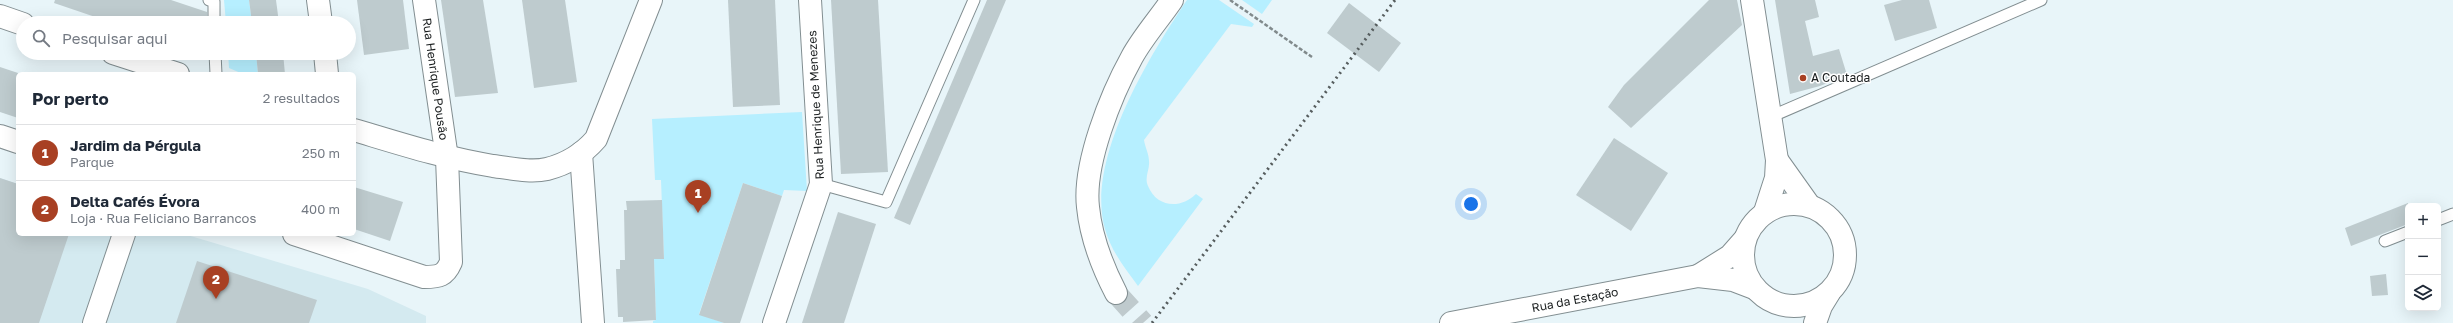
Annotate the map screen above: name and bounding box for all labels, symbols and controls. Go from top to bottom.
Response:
search box [16,16,356,60]
street label: Rua Henrique Pousão [419,17,452,141]
icon: search [30,27,52,49]
text: Pesquisar aqui [62,29,167,47]
street label: Rua Henrique de Menezes [804,30,827,180]
place label: A Coutada [1811,70,1870,85]
marker: A Coutada [1798,73,1808,83]
text: Por perto [32,88,109,109]
text: 2 resultados [263,90,340,106]
text: Jardim da Pérgula [70,136,201,154]
text: 1 [42,145,48,161]
text: 250 m [302,145,340,161]
text: Parque [70,154,114,170]
pin: 1 [685,180,711,213]
text: Delta Cafés Évora [70,192,200,210]
your location [1461,194,1481,214]
text: 2 [41,201,49,217]
text: 400 m [301,201,340,217]
map controls [2405,203,2441,311]
button: + [2405,203,2441,239]
text: Loja · Rua Feliciano Barrancos [70,210,256,226]
button: − [2405,239,2441,275]
pin: 2 [203,266,229,299]
button: layers [2405,275,2441,311]
street label: Rua da Estação [1530,284,1619,315]

